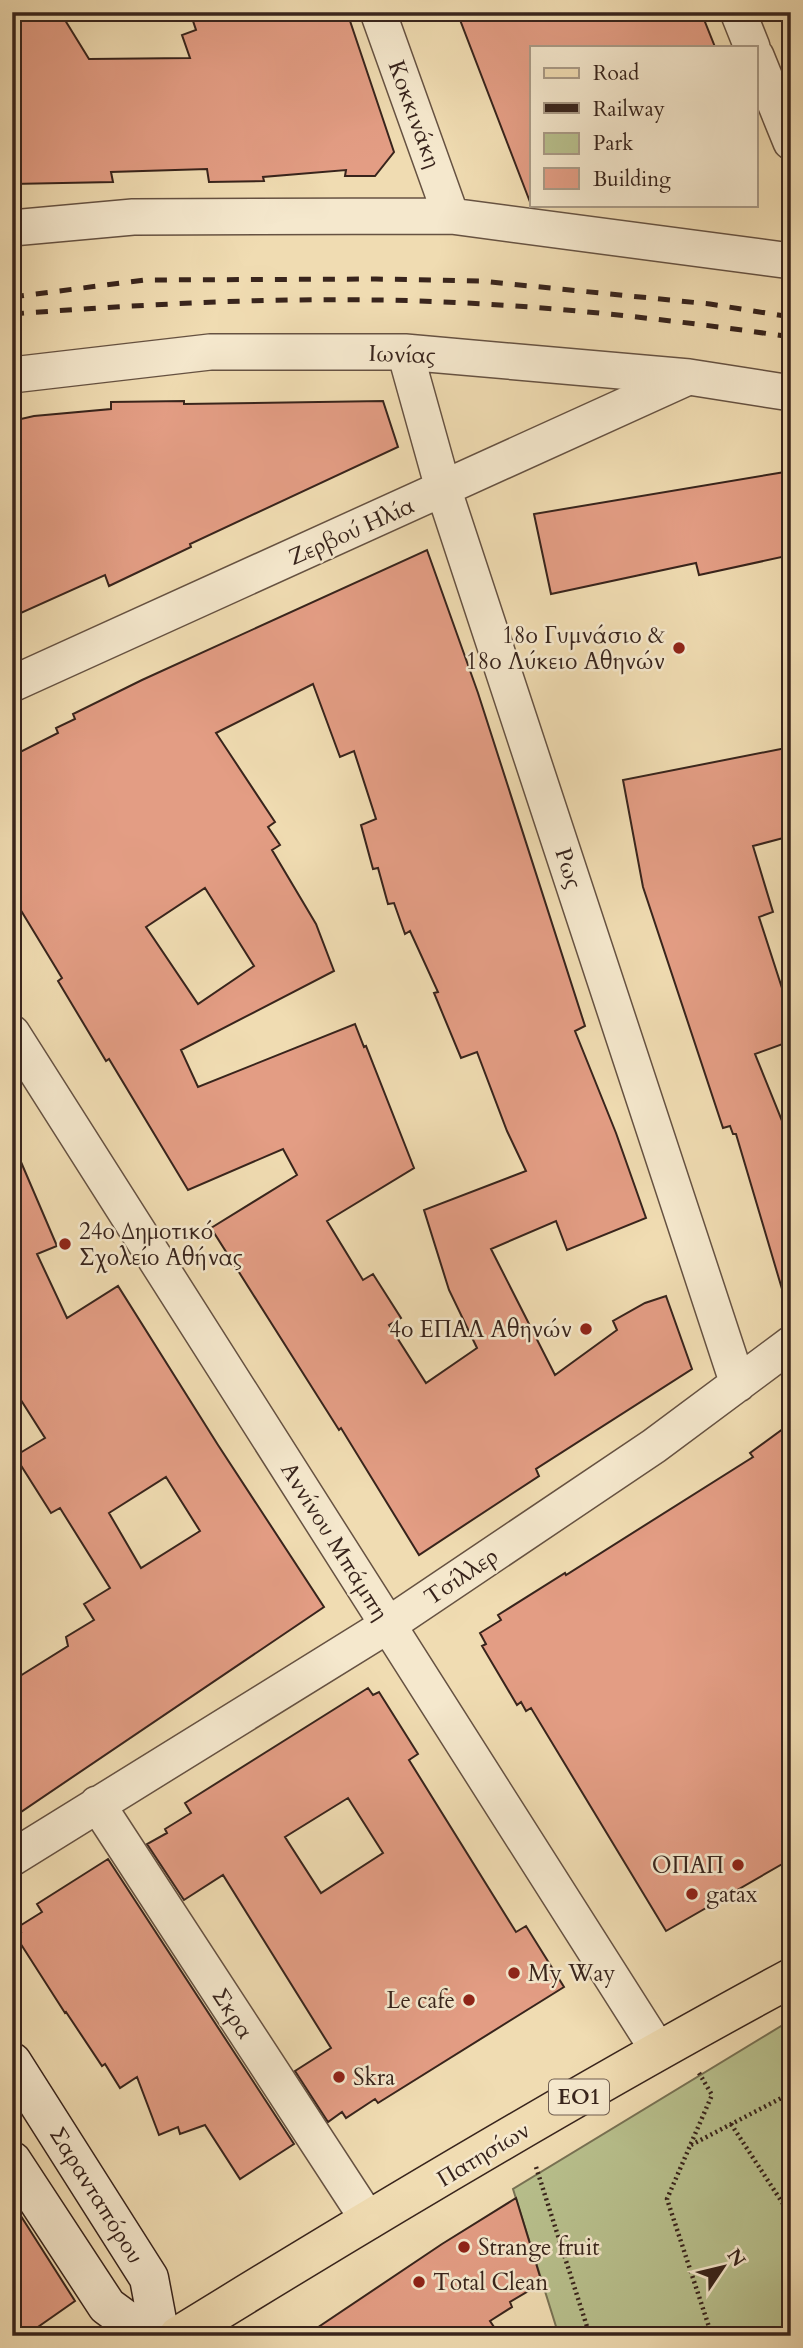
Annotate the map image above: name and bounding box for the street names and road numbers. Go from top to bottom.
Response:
street label: Κοκκινάκη [381,56,448,172]
street label: Ιωνίας [368,338,436,371]
street label: Ζερβού Ηλία [284,490,419,573]
street label: Ρως [547,844,590,893]
street label: Αννίνου Μπάμπη [274,1456,396,1626]
street label: Τσίλλερ [418,1540,504,1612]
street label: Σκρα [205,1982,260,2045]
road number: ΕΟ1 [549,2080,609,2114]
street label: Πατησίων [431,2115,535,2194]
street label: Σαρανταπόρου [42,2121,151,2270]

